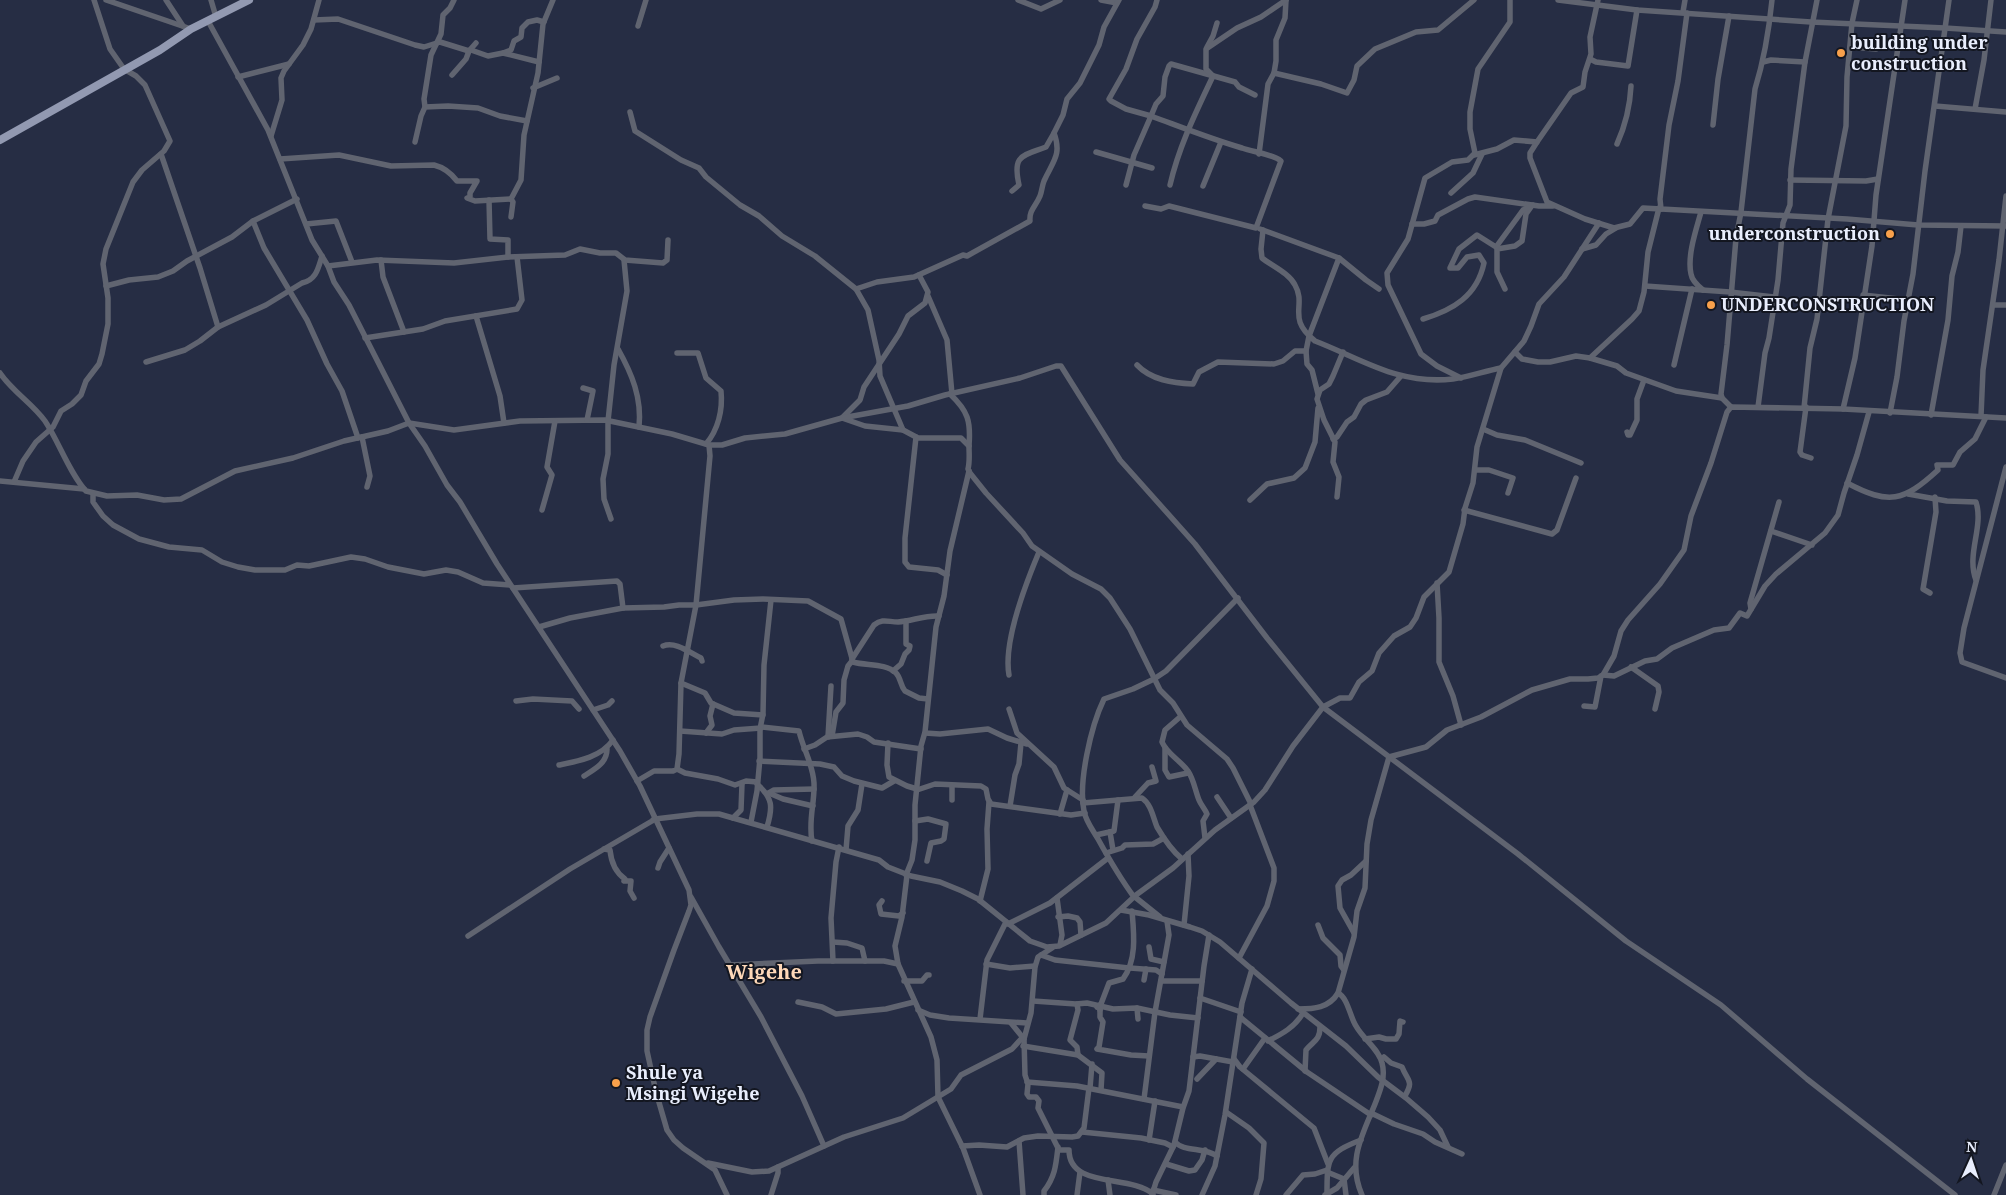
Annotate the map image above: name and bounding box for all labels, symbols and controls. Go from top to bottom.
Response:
place label: building under construction [1851,30,1988,75]
marker: building under construction [1835,47,1847,59]
place label: underconstruction [1709,221,1880,245]
marker: underconstruction [1884,228,1896,240]
place label: UNDERCONSTRUCTION [1721,292,1934,316]
marker: UNDERCONSTRUCTION [1705,299,1717,311]
district label: Wigehe [726,958,802,985]
place label: Shule ya Msingi Wigehe [626,1060,759,1105]
marker: Shule ya Msingi Wigehe [610,1077,622,1089]
north arrow [1946,1135,1996,1185]
text: N [1966,1137,1978,1156]

